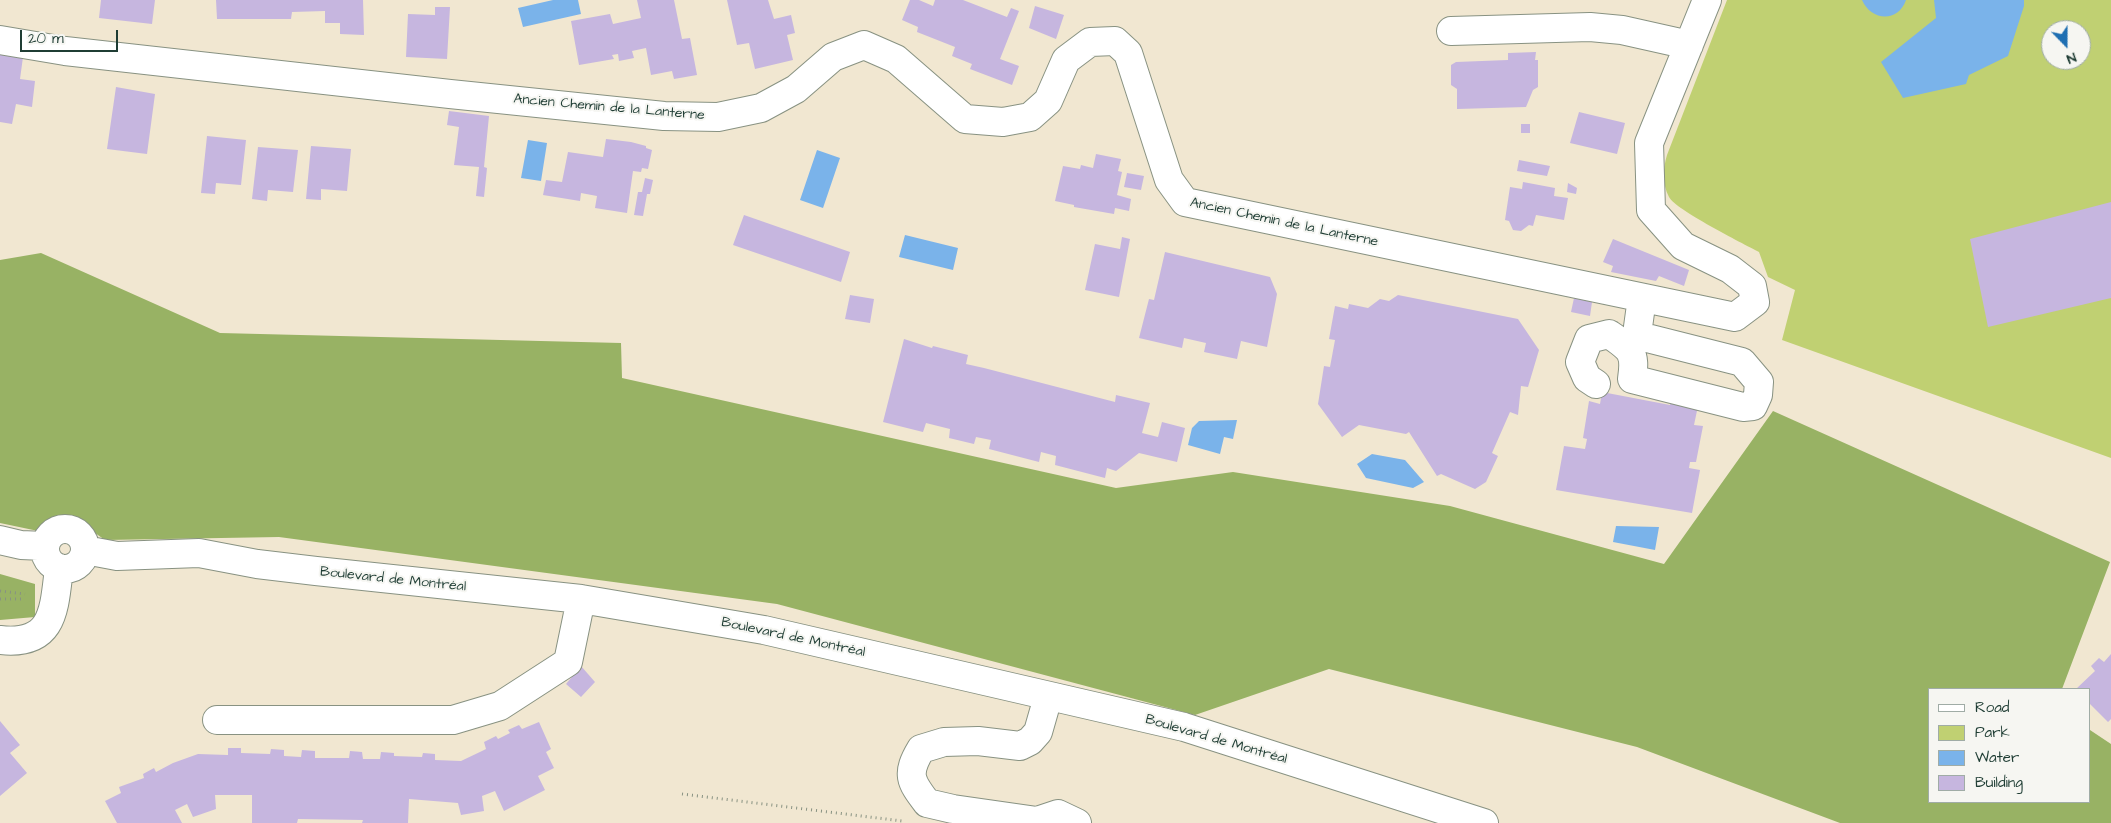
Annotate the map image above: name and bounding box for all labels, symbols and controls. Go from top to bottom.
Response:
scale bar [22,20,120,52]
north arrow [2041,20,2091,70]
text: 20 m [28,28,64,49]
text: N [2063,47,2079,69]
street label: Ancien Chemin de la Lanterne [513,91,705,125]
street label: Ancien Chemin de la Lanterne [1188,195,1380,251]
street label: Boulevard de Montréal [319,564,467,596]
street label: Boulevard de Montréal [720,615,866,661]
legend [1928,688,2091,803]
text: Road [1975,697,2009,718]
street label: Boulevard de Montréal [1143,712,1289,768]
text: Park [1975,722,2010,743]
text: Water [1975,747,2019,768]
text: Building [1975,772,2023,793]

